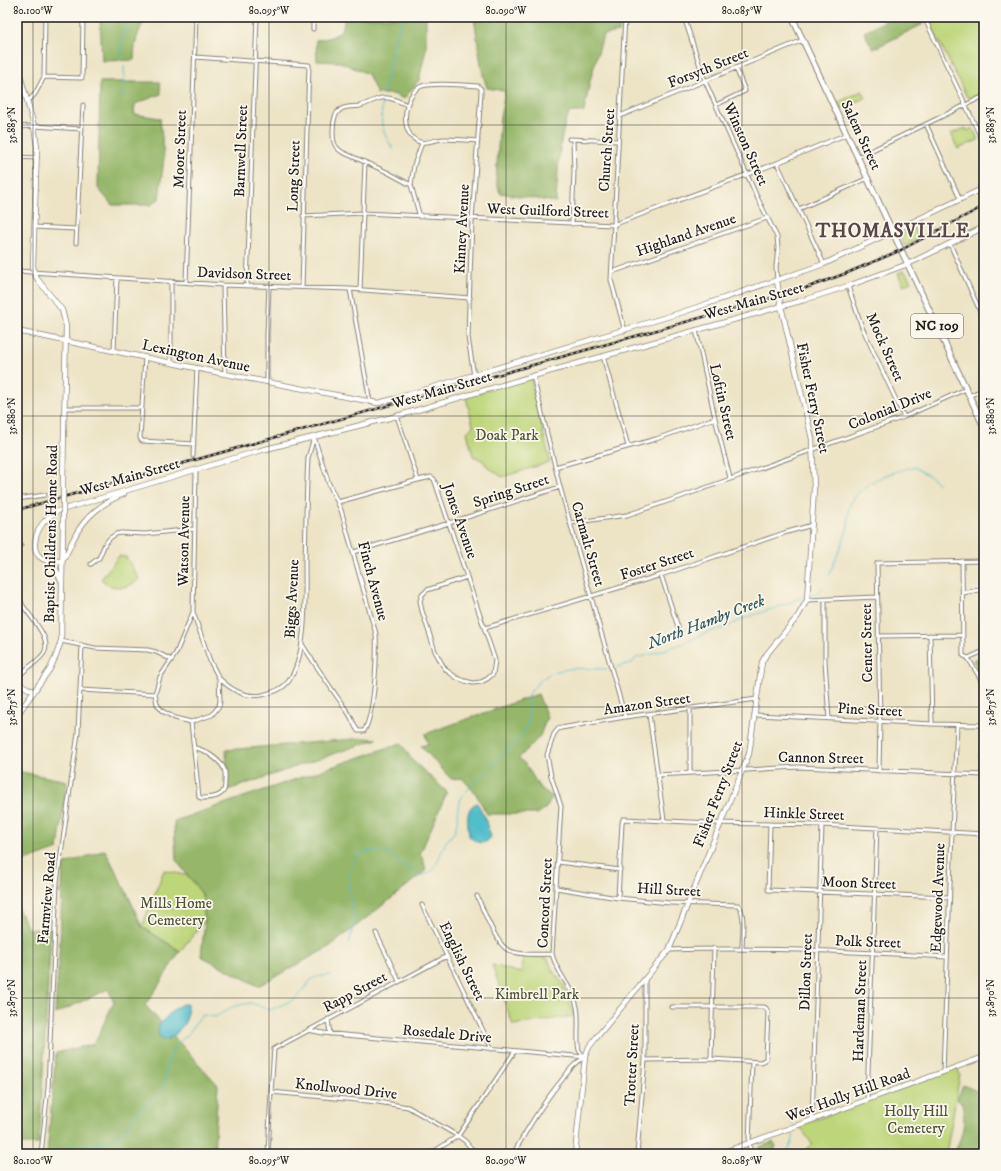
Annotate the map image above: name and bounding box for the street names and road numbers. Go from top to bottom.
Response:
street label: Forsyth Street [665,43,751,93]
street label: Salem Street [837,97,886,173]
street label: Winston Street [719,99,773,189]
street label: Barnwell Street [230,104,252,198]
street label: Church Street [595,107,619,192]
street label: Moore Street [169,109,191,189]
street label: Long Street [283,140,305,212]
street label: Kinney Avenue [450,184,474,274]
street label: West Guilford Street [486,199,610,223]
street label: Highland Avenue [634,209,738,261]
street label: Davidson Street [197,263,292,285]
street label: West Main Street [701,278,806,325]
street label: Mock Street [861,310,909,385]
road number: NC 109 [911,314,963,338]
street label: Lexington Avenue [140,335,252,377]
street label: Fisher Ferry Street [792,341,834,455]
street label: Loftin Street [705,362,741,442]
street label: West Main Street [389,367,494,414]
street label: Colonial Drive [846,384,934,434]
street label: Baptist Childrens Home Road [40,444,62,623]
street label: West Main Street [77,454,182,501]
street label: Spring Street [471,470,552,512]
street label: Jones Avenue [438,479,482,561]
street label: Watson Avenue [174,496,194,587]
street label: Carmalt Street [567,499,609,589]
street label: Finch Avenue [353,539,393,623]
street label: Foster Street [618,543,696,585]
street label: Biggs Avenue [280,559,304,639]
street label: Center Street [857,603,877,683]
street label: Amazon Street [602,688,692,719]
street label: Pine Street [837,699,903,721]
street label: Fisher Ferry Street [689,738,747,850]
street label: Cannon Street [778,748,864,768]
street label: Hinkle Street [763,803,845,825]
street label: Edgewood Avenue [927,843,949,953]
street label: Farmview Road [34,851,61,945]
street label: Concord Street [533,857,557,949]
street label: Moon Street [821,872,897,894]
street label: Hill Street [636,879,702,901]
street label: English Street [435,918,489,1004]
street label: Polk Street [835,931,902,953]
street label: Dillon Street [795,933,817,1011]
street label: Hardeman Street [849,959,871,1062]
street label: Rapp Street [320,967,391,1017]
street label: Rosedale Drive [402,1021,492,1047]
street label: Trotter Street [620,1023,644,1107]
street label: West Holly Hill Road [782,1064,913,1127]
street label: Knollwood Drive [294,1074,398,1104]

